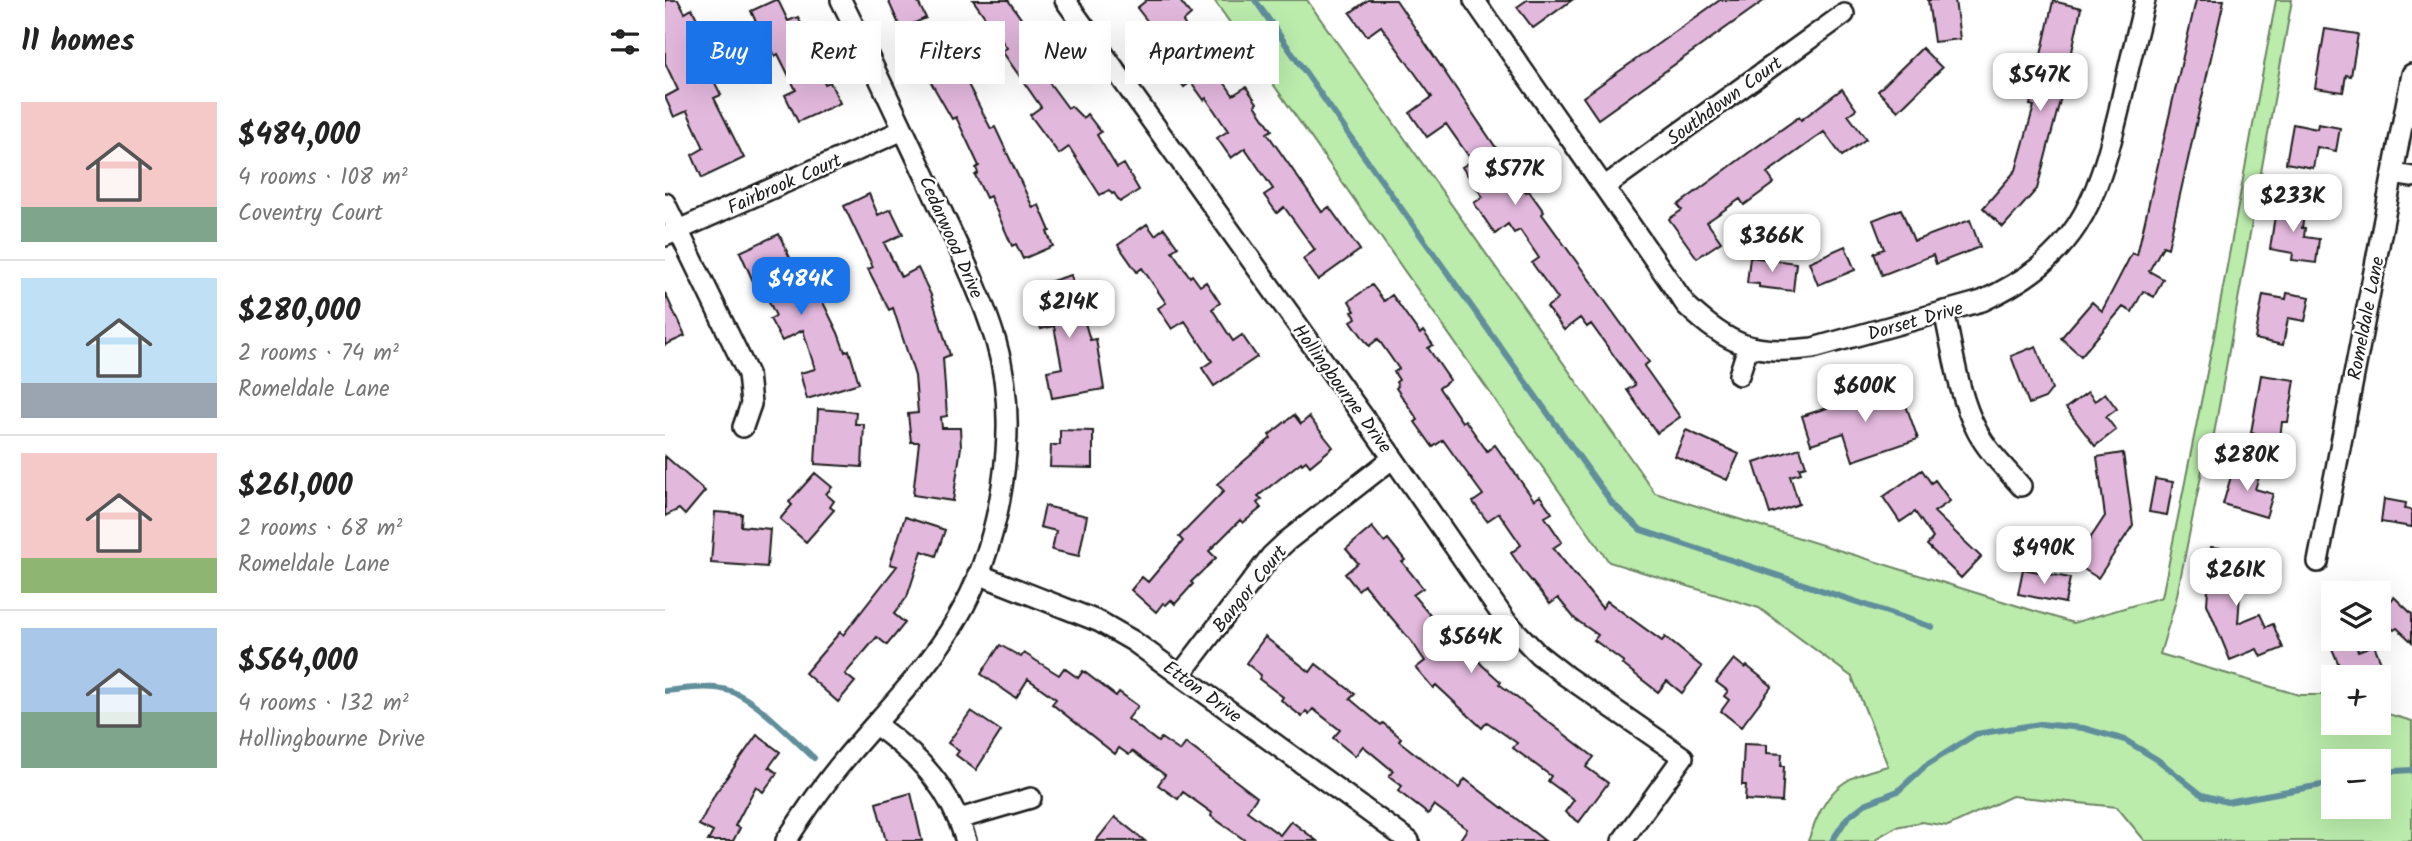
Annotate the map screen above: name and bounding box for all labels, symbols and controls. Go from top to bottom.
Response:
text: 11 homes [21,18,134,66]
chip: Buy [686,21,772,84]
chip: Rent [786,21,881,84]
chip: Filters [895,21,1005,84]
chip: New [1019,21,1111,84]
chip: Apartment [1125,21,1279,84]
icon: filters [606,23,644,61]
street label: Southdown Court [1661,49,1790,154]
pin: $547K [1991,54,2089,113]
text: $547K [2009,58,2071,94]
text: $484,000 [238,112,360,160]
icon: home [77,130,161,214]
street label: Fairbrook Court [723,146,847,223]
pin: $577K [1466,148,1564,207]
text: $577K [1485,152,1545,188]
text: 4 rooms · 108 m² [238,160,408,196]
street label: Cedarwood Drive [910,172,991,304]
pin: $233K [2244,174,2342,234]
text: $233K [2260,179,2326,215]
text: Coventry Court [238,196,383,232]
pin: $366K [1723,215,1821,274]
text: $366K [1740,219,1804,255]
street label: Romeldale Lane [2340,254,2394,383]
pin: $484K [752,258,850,317]
text: $484K [768,262,834,298]
pin: $214K [1020,280,1118,340]
text: $214K [1039,285,1099,321]
text: $280,000 [238,288,360,336]
street label: Dorset Drive [1864,294,1967,350]
icon: home [77,306,161,390]
street label: Hollingbourne Drive [1284,318,1399,461]
text: 2 rooms · 74 m² [238,336,399,372]
pin: $600K [1816,364,1914,424]
text: $600K [1833,369,1897,405]
text: Romeldale Lane [238,372,390,408]
pin: $280K [2198,434,2296,493]
text: $280K [2214,438,2280,474]
text: $261,000 [238,463,353,511]
icon: home [77,481,161,565]
text: 2 rooms · 68 m² [238,511,402,547]
pin: $490K [1995,526,2093,586]
text: $490K [2012,531,2076,567]
street label: Bangor Court [1206,538,1296,640]
text: Romeldale Lane [238,547,390,583]
pin: $261K [2187,548,2285,608]
text: $261K [2206,553,2266,589]
map controls [2321,581,2391,819]
button: layers [2321,581,2391,651]
pin: $564K [1422,616,1520,675]
text: $564K [1439,620,1503,656]
text: $564,000 [238,638,358,686]
street label: Etton Drive [1156,653,1248,732]
icon: home [77,656,161,740]
button: + [2321,665,2391,735]
text: 4 rooms · 132 m² [238,686,409,722]
text: Hollingbourne Drive [238,722,425,758]
button: − [2321,749,2391,819]

